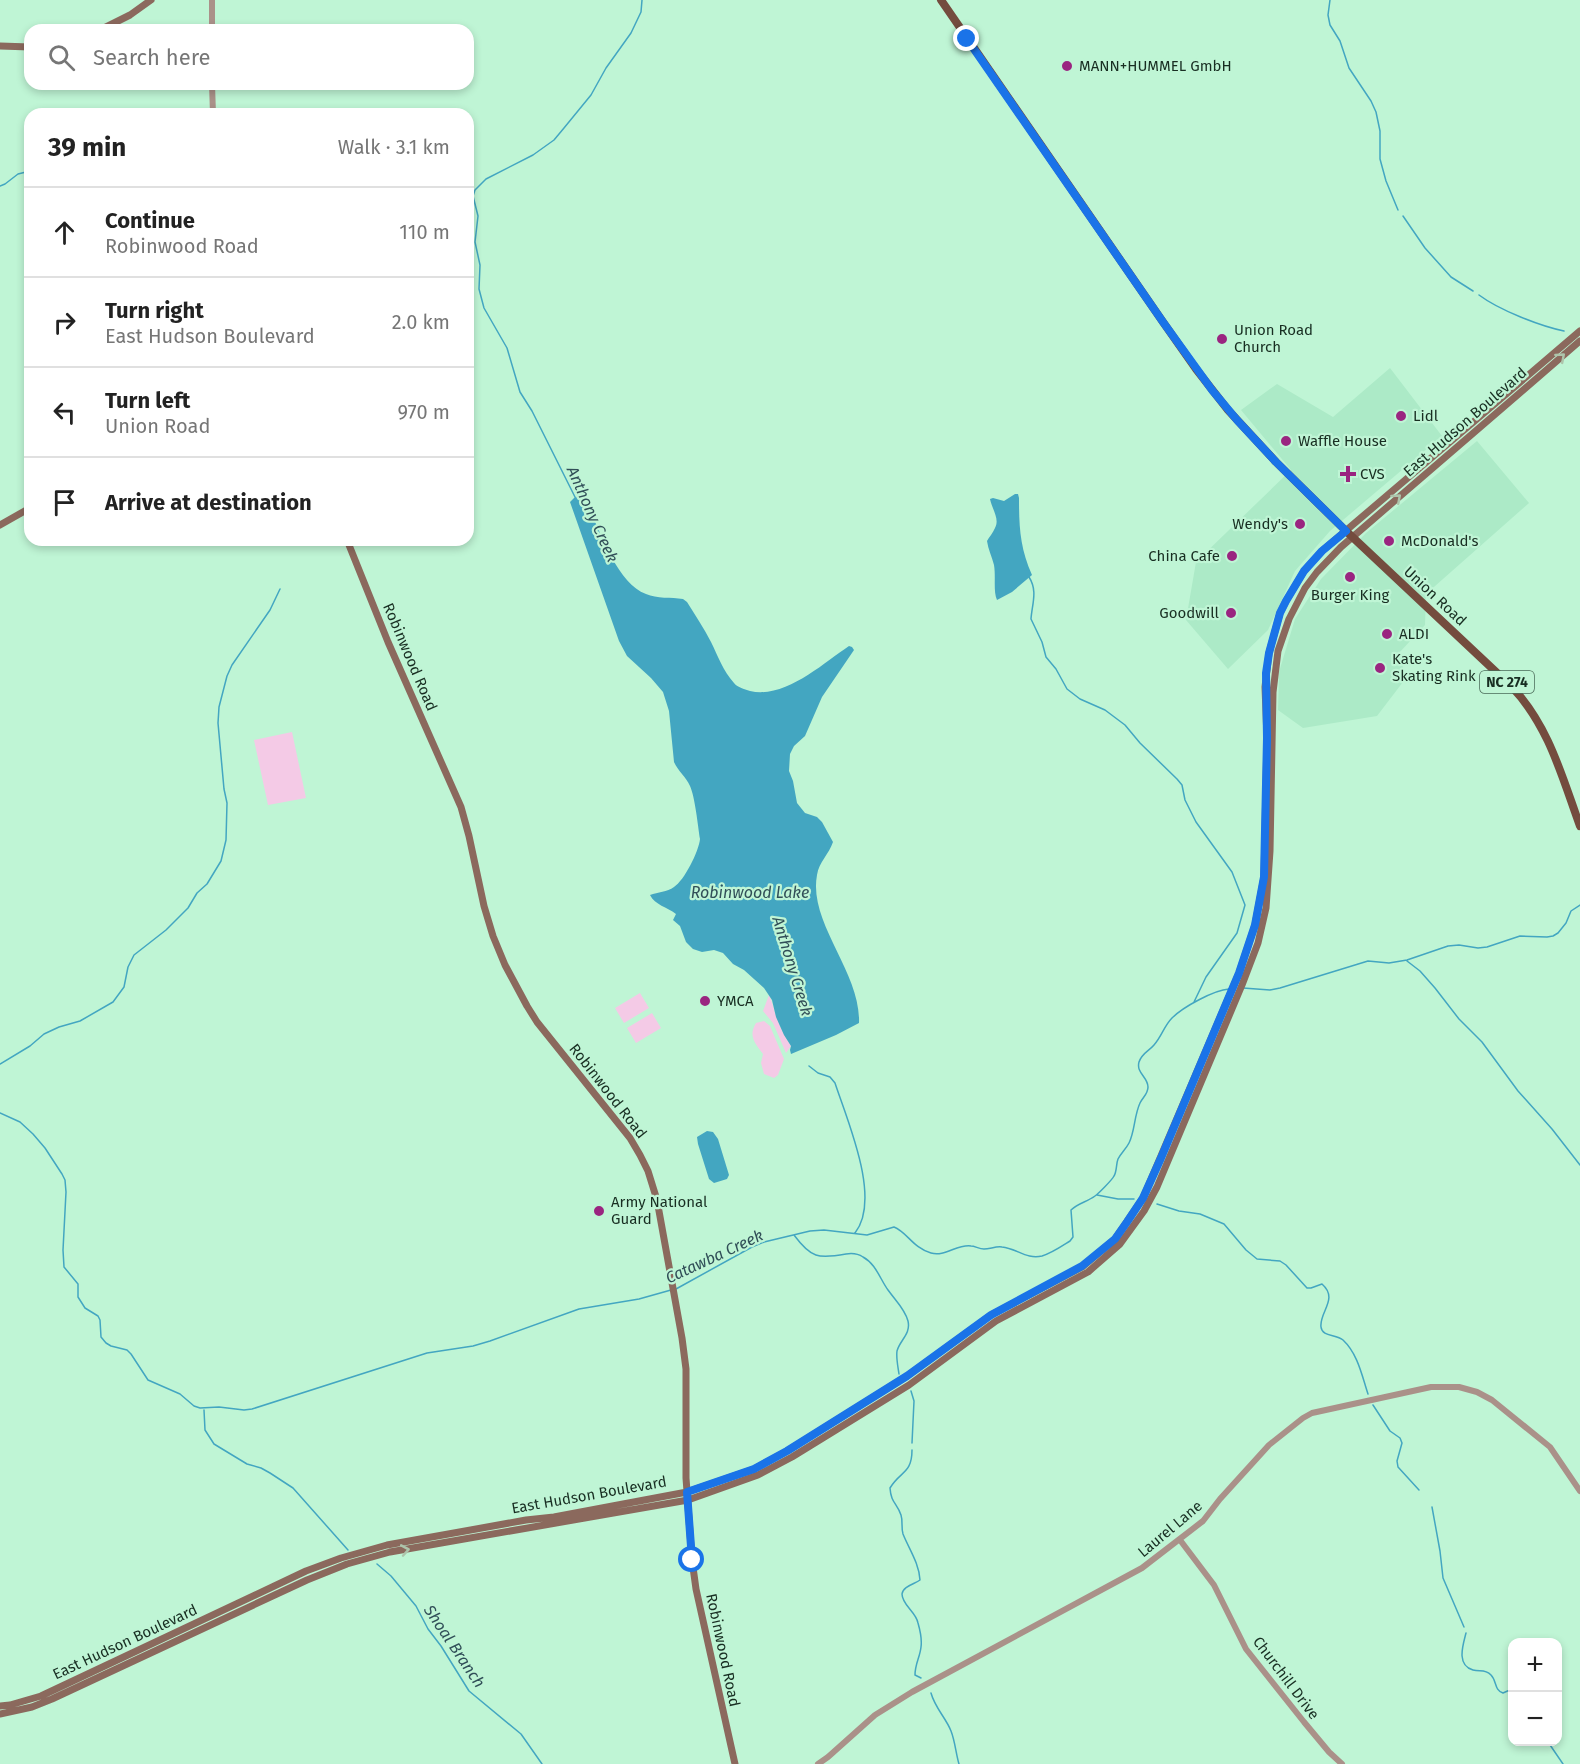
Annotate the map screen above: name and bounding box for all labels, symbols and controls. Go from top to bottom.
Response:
search box [24,24,474,90]
route end [953,25,979,51]
icon: search [45,41,78,74]
text: Search here [93,44,211,71]
place label: MANN+HUMMEL GmbH [1079,57,1232,75]
marker: MANN+HUMMEL GmbH [1060,59,1074,73]
text: 39 min [48,132,126,163]
text: Walk · 3.1 km [338,135,450,159]
text: Continue [105,207,195,234]
icon: ahead [48,216,81,249]
text: 110 m [399,220,450,244]
text: Robinwood Road [105,234,259,258]
text: Turn right [105,297,204,324]
icon: right [48,306,81,339]
text: 2.0 km [392,310,450,334]
place label: Union Road Church [1234,321,1313,356]
text: East Hudson Boulevard [105,324,315,348]
marker: Union Road Church [1215,332,1229,346]
one-way arrow [1554,353,1565,364]
street label: East Hudson Boulevard [1400,364,1530,480]
text: Turn left [105,387,190,414]
icon: left [48,396,81,429]
text: 970 m [398,400,450,424]
place label: Lidl [1413,407,1439,425]
marker: Lidl [1394,409,1408,423]
text: Union Road [105,414,210,438]
place label: Waffle House [1298,432,1387,450]
marker: Waffle House [1279,434,1293,448]
water label: Anthony Creek [562,462,622,565]
place label: CVS [1360,465,1385,483]
marker: CVS [1341,467,1355,481]
icon: arrive [48,486,81,519]
text: Arrive at destination [105,489,312,516]
one-way arrow [1390,494,1401,505]
place label: Wendy's [1232,515,1288,533]
marker: Wendy's [1293,517,1307,531]
place label: McDonald's [1401,532,1479,550]
marker: McDonald's [1382,534,1396,548]
place label: China Cafe [1148,547,1220,565]
marker: China Cafe [1225,549,1239,563]
street label: Union Road [1400,562,1470,630]
marker: Burger King [1343,570,1357,584]
place label: Burger King [1311,586,1389,604]
street label: Robinwood Road [379,600,441,714]
place label: Goodwill [1159,604,1220,622]
marker: Goodwill [1224,606,1238,620]
place label: ALDI [1399,625,1429,643]
marker: ALDI [1380,627,1394,641]
place label: Kate's Skating Rink [1392,650,1476,685]
marker: Kate's Skating Rink [1373,661,1387,675]
road number: NC 274 [1480,671,1534,693]
water label: Robinwood Lake [691,883,809,902]
water label: Anthony Creek [768,913,817,1018]
place label: YMCA [717,992,754,1010]
marker: YMCA [698,994,712,1008]
street label: Robinwood Road [565,1040,651,1142]
place label: Army National Guard [611,1193,708,1228]
marker: Army National Guard [592,1204,606,1218]
water label: Catawba Creek [662,1225,766,1287]
street label: East Hudson Boulevard [510,1472,668,1518]
street label: Laurel Lane [1134,1497,1206,1561]
one-way arrow [401,1544,410,1556]
route start [678,1546,704,1572]
street label: Robinwood Road [702,1592,744,1708]
street label: East Hudson Boulevard [50,1601,200,1683]
water label: Shoal Branch [419,1601,489,1691]
street label: Churchill Drive [1249,1633,1323,1723]
map controls [1508,1638,1562,1746]
button: + [1508,1638,1562,1692]
button: − [1508,1692,1562,1746]

